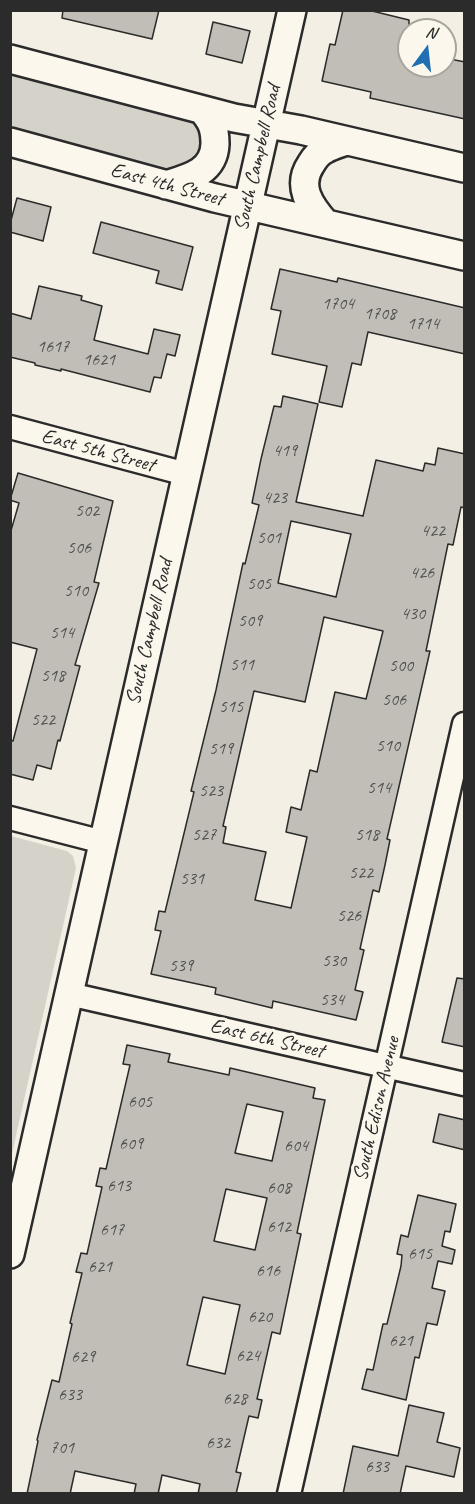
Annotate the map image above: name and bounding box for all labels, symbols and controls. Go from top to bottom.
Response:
north arrow [397,18,457,78]
text: N [424,22,439,43]
street label: South Campbell Road [229,83,287,233]
street label: East 4th Street [108,158,226,212]
house number: 1704 [322,293,354,315]
house number: 1708 [364,303,396,325]
house number: 1714 [407,313,439,335]
house number: 1617 [37,336,69,358]
house number: 1621 [83,349,115,371]
street label: East 5th Street [39,424,157,478]
house number: 419 [273,440,297,462]
house number: 423 [263,487,287,509]
house number: 502 [75,500,99,522]
house number: 422 [421,520,445,542]
house number: 501 [257,527,281,549]
house number: 506 [67,537,91,559]
street label: South Campbell Road [121,557,179,707]
house number: 426 [410,562,434,584]
house number: 505 [247,573,271,595]
house number: 510 [64,580,88,602]
house number: 430 [401,603,425,625]
house number: 509 [238,610,262,632]
house number: 514 [50,622,74,644]
house number: 511 [230,654,254,676]
house number: 500 [389,655,413,677]
house number: 518 [41,665,65,687]
house number: 506 [382,689,406,711]
house number: 515 [219,696,243,718]
house number: 522 [31,709,55,731]
house number: 510 [376,735,400,757]
house number: 519 [209,738,233,760]
house number: 514 [367,777,391,799]
house number: 523 [199,780,223,802]
house number: 527 [192,824,216,846]
house number: 518 [355,824,379,846]
house number: 522 [349,862,373,884]
house number: 531 [180,868,204,890]
house number: 526 [337,905,361,927]
house number: 530 [322,950,346,972]
house number: 539 [169,955,193,977]
house number: 534 [320,989,344,1011]
street label: East 6th Street [208,1014,326,1064]
street label: South Edison Avenue [348,1034,406,1184]
house number: 605 [128,1091,152,1113]
house number: 609 [119,1133,143,1155]
house number: 604 [284,1135,308,1157]
house number: 613 [107,1175,131,1197]
house number: 608 [267,1177,291,1199]
house number: 612 [267,1216,291,1238]
house number: 617 [100,1219,124,1241]
house number: 615 [408,1243,432,1265]
house number: 621 [88,1256,112,1278]
house number: 616 [256,1260,280,1282]
house number: 620 [248,1306,272,1328]
house number: 621 [389,1330,413,1352]
house number: 624 [236,1345,260,1367]
house number: 629 [71,1346,95,1368]
house number: 633 [58,1384,82,1406]
house number: 628 [223,1388,247,1410]
house number: 632 [206,1432,230,1454]
house number: 701 [50,1437,74,1459]
house number: 633 [365,1456,389,1478]

